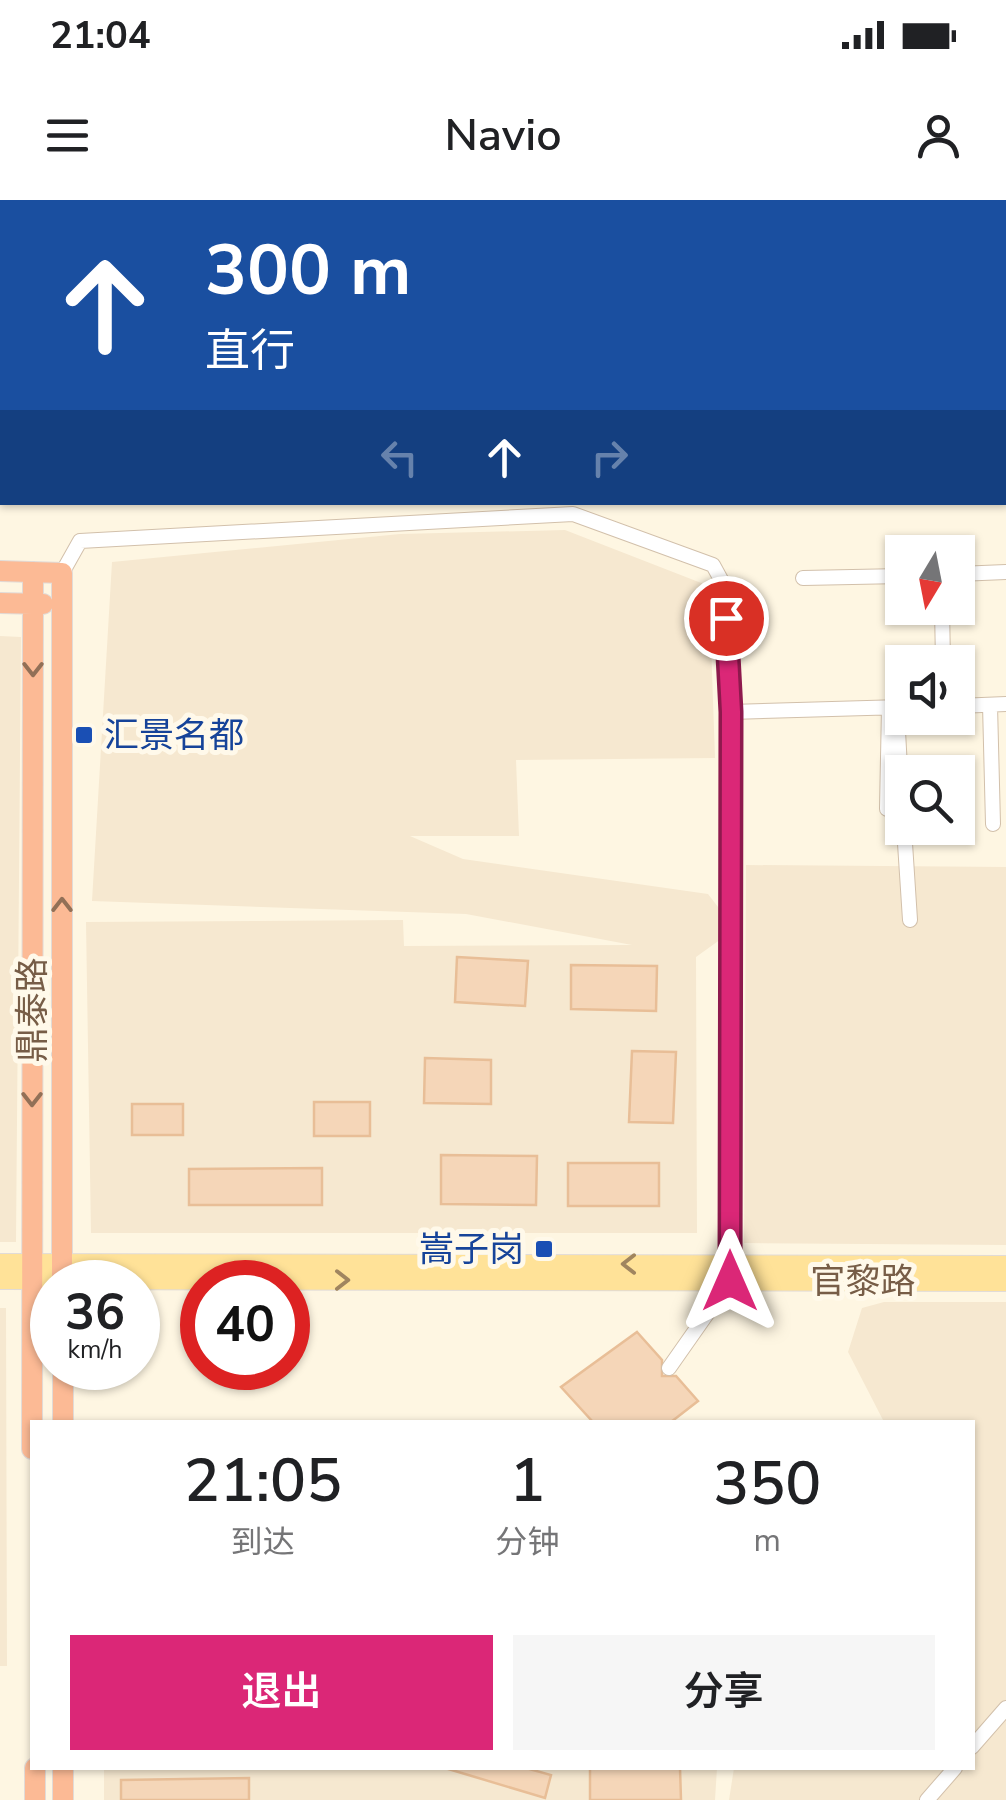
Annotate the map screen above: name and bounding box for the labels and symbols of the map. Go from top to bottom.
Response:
north arrow [885,535,975,625]
pin [684,576,769,661]
one-way arrow [22,662,44,678]
place label: 汇景名都 [104,712,244,759]
marker: 汇景名都 [73,724,95,746]
one-way arrow [51,897,73,912]
street label: 鼎泰路 [9,957,56,1063]
one-way arrow [21,1092,43,1108]
place label: 嵩子岗 [419,1226,524,1273]
position arrow [678,1229,782,1333]
marker: 嵩子岗 [533,1238,555,1260]
one-way arrow [620,1253,636,1275]
street label: 官黎路 [810,1258,916,1305]
speed limit sign: 40 [180,1260,310,1390]
one-way arrow [336,1269,351,1291]

